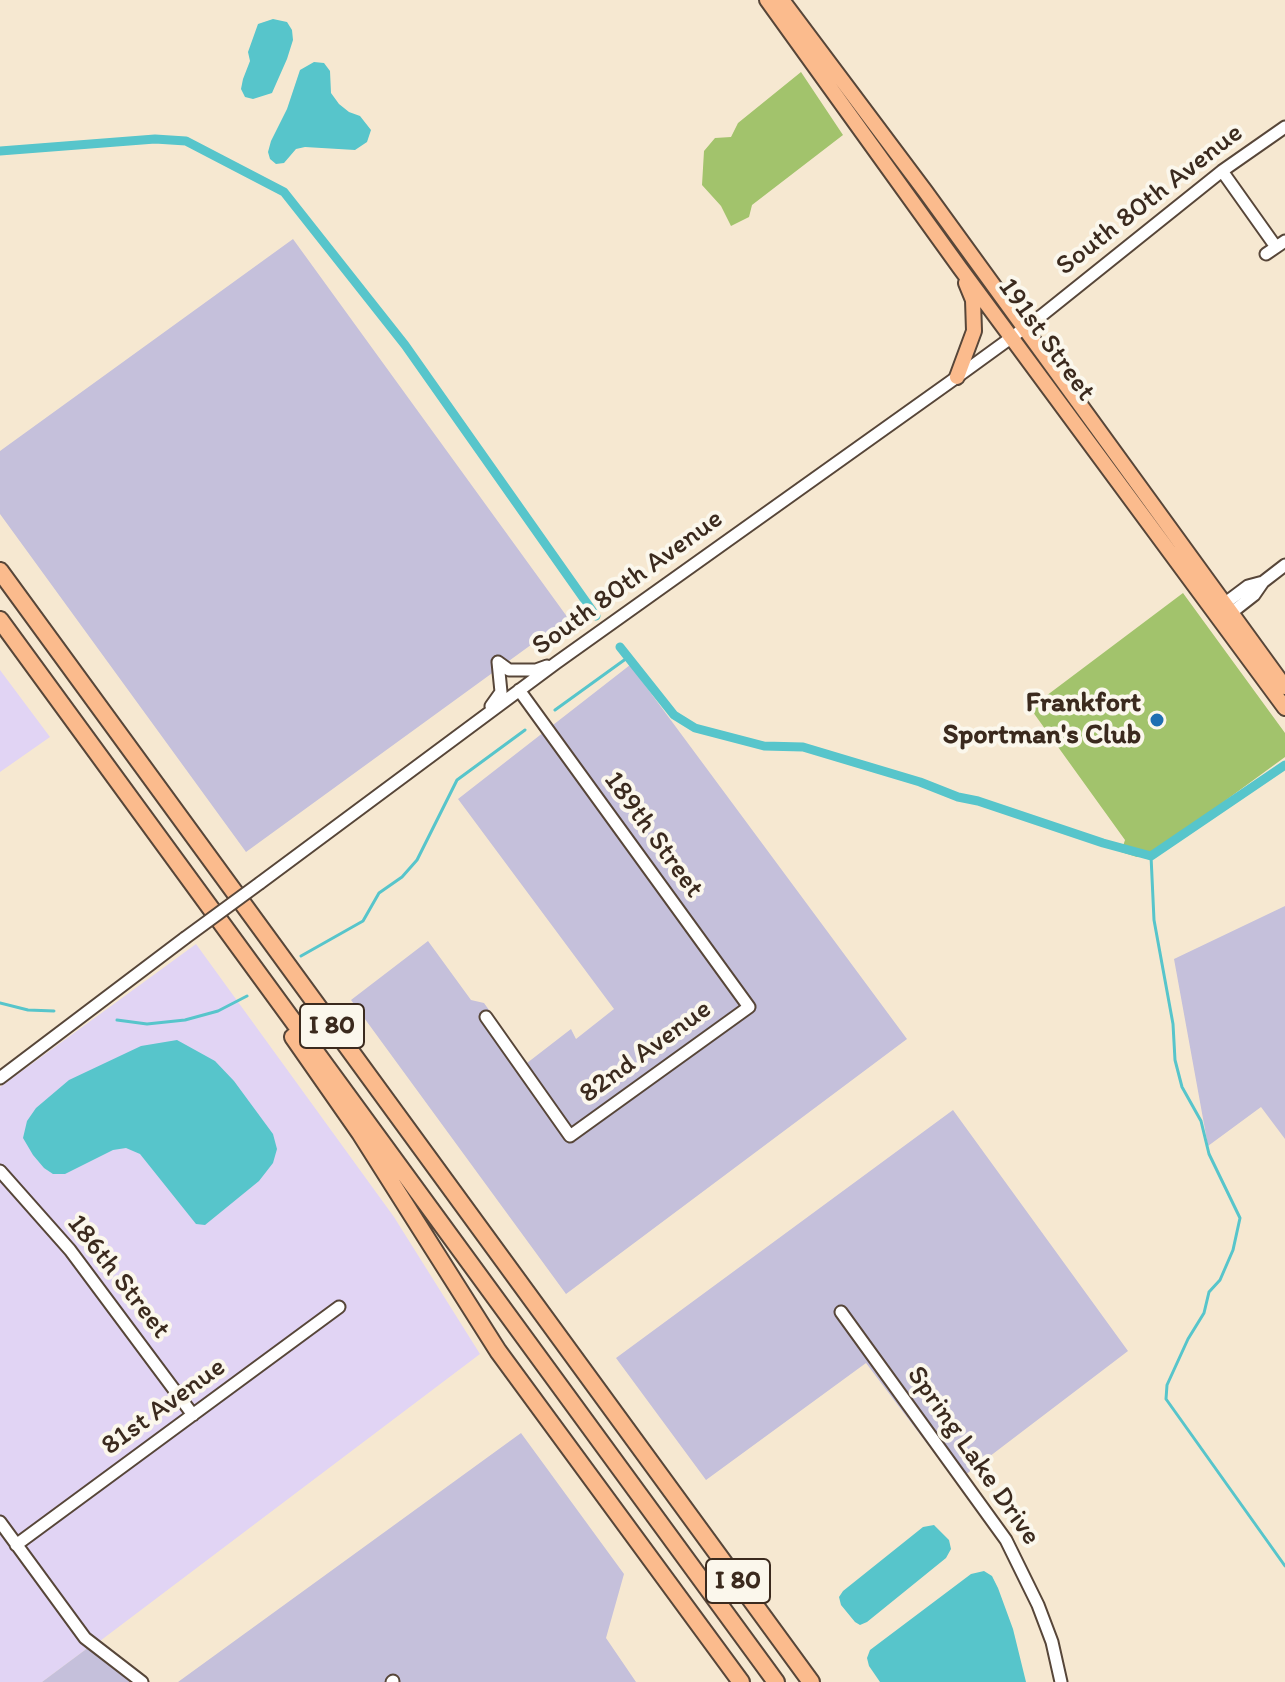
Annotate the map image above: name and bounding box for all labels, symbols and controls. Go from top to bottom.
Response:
street label: South 80th Avenue [1050,117,1250,283]
street label: 191st Street [990,272,1102,408]
street label: South 80th Avenue [526,502,730,664]
place label: Frankfort Sportman's Club [943,687,1141,753]
marker: Frankfort Sportman's Club [1148,711,1166,729]
street label: 189th Street [596,765,710,905]
street label: 82nd Avenue [574,993,718,1111]
road number: I 80 [300,1004,364,1048]
street label: 186th Street [59,1208,177,1346]
street label: 81st Avenue [95,1351,233,1463]
street label: Spring Lake Drive [899,1360,1047,1552]
road number: I 80 [706,1559,770,1603]

